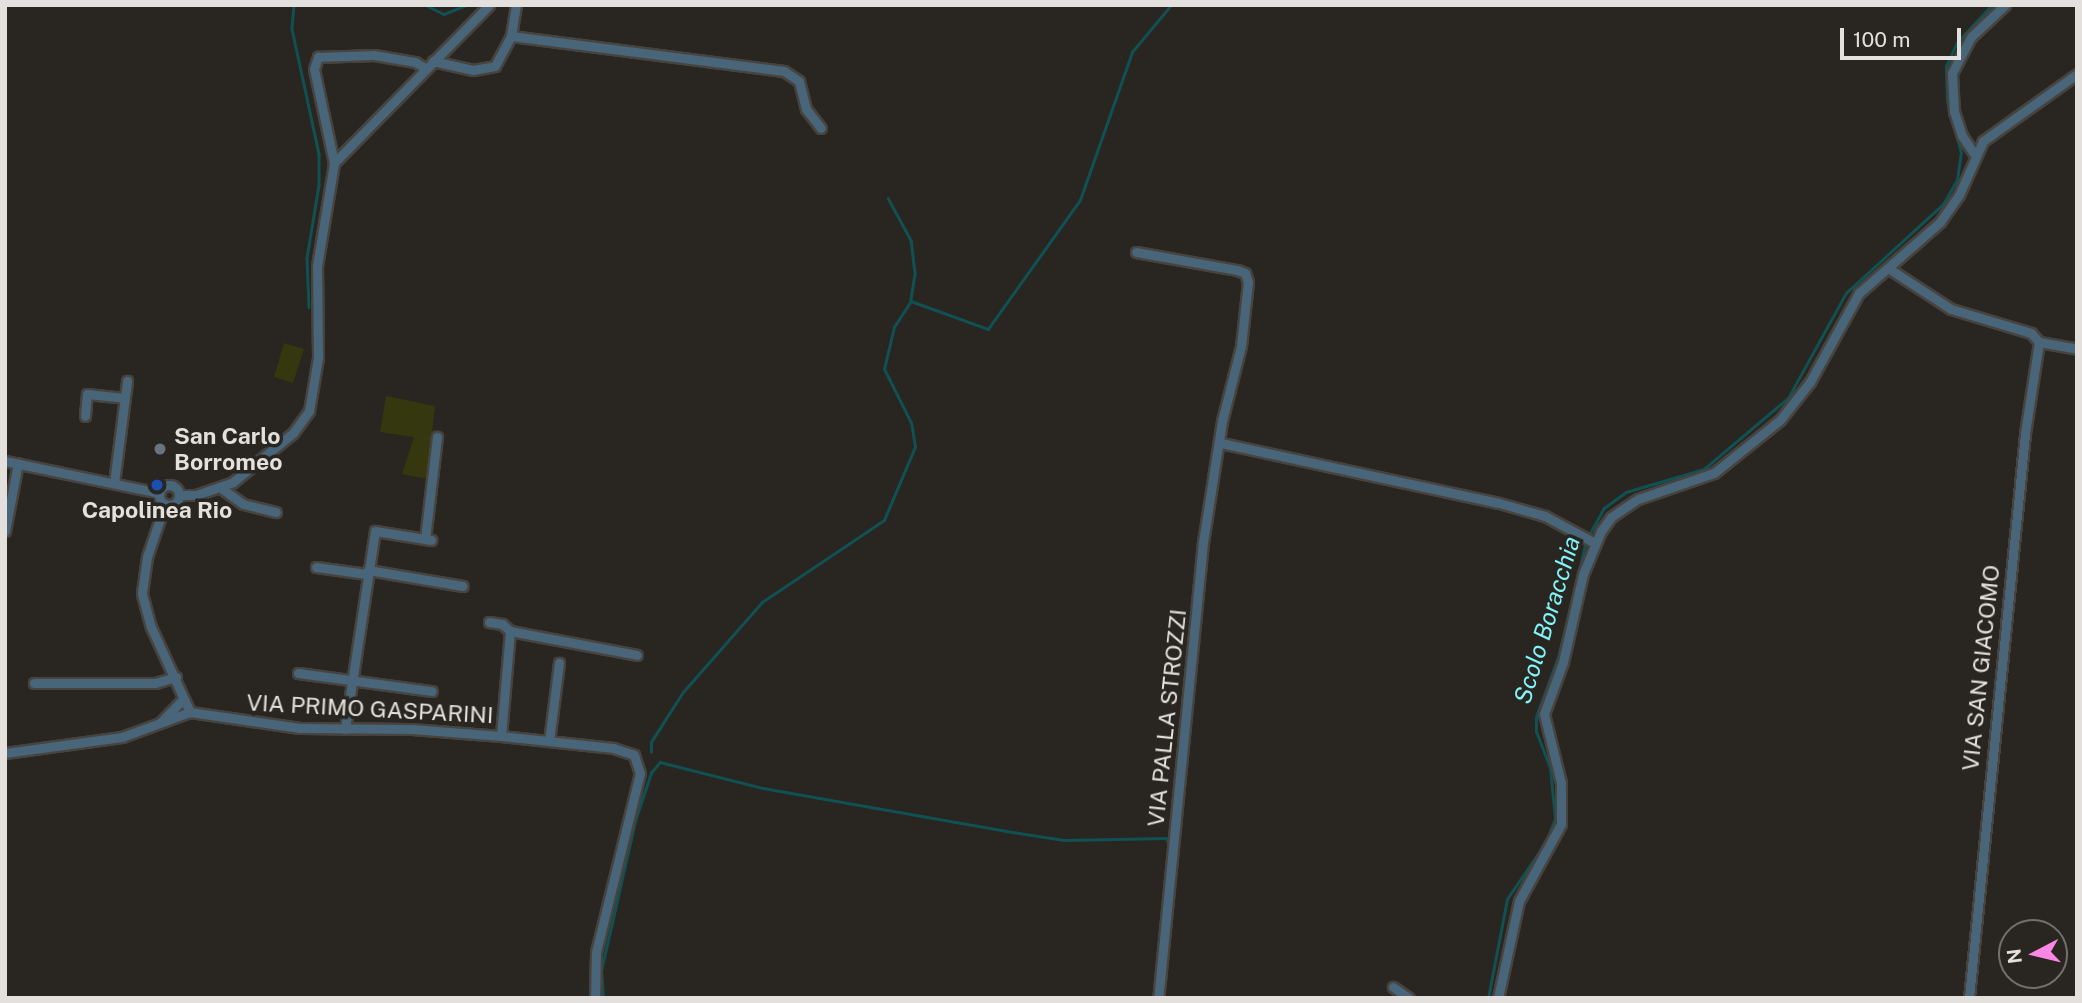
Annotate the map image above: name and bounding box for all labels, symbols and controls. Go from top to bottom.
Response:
scale bar [1844,14,1965,58]
text: 100 m [1853,27,1910,52]
place label: San Carlo Borromeo [174,422,282,476]
marker: San Carlo Borromeo [152,441,168,457]
marker: Capolinea Rio [149,477,165,493]
place label: Capolinea Rio [82,496,232,524]
water label: Scolo Boracchia [1508,533,1586,707]
street label: VIA SAN GIACOMO [1956,564,2006,772]
street label: VIA PALLA STROZZI [1142,608,1192,828]
street label: VIA PRIMO GASPARINI [246,689,494,729]
north arrow [1998,919,2068,989]
text: N [2002,948,2026,965]

